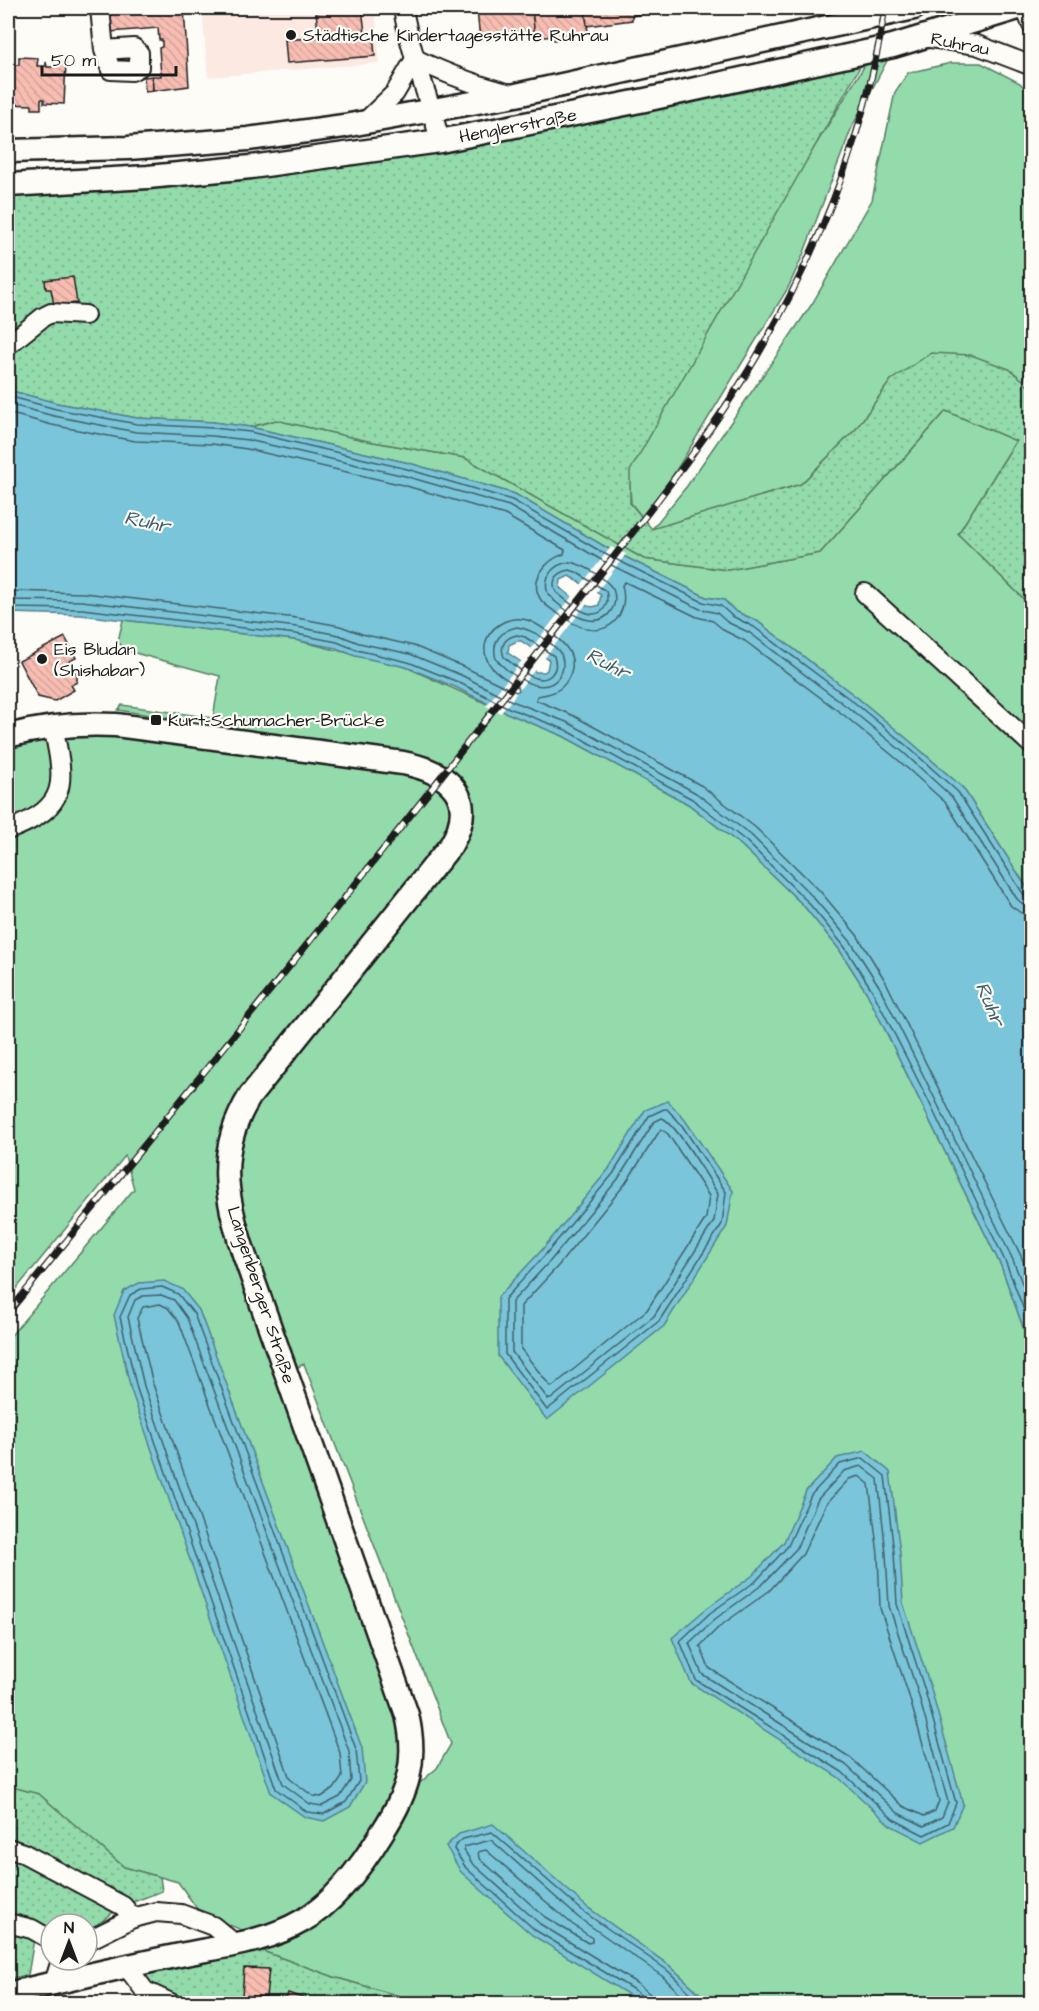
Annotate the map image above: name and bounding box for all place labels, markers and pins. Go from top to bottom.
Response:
place label: Städtische Kindertagesstätte Ruhrau [303,23,609,49]
marker: Städtische Kindertagesstätte Ruhrau [284,28,298,42]
place label: Eis Bludan (Shishabar) [54,637,145,683]
marker: Eis Bludan (Shishabar) [35,652,49,666]
place label: Kurt-Schumacher-Brücke [168,708,385,733]
marker: Kurt-Schumacher-Brücke [149,713,163,727]

